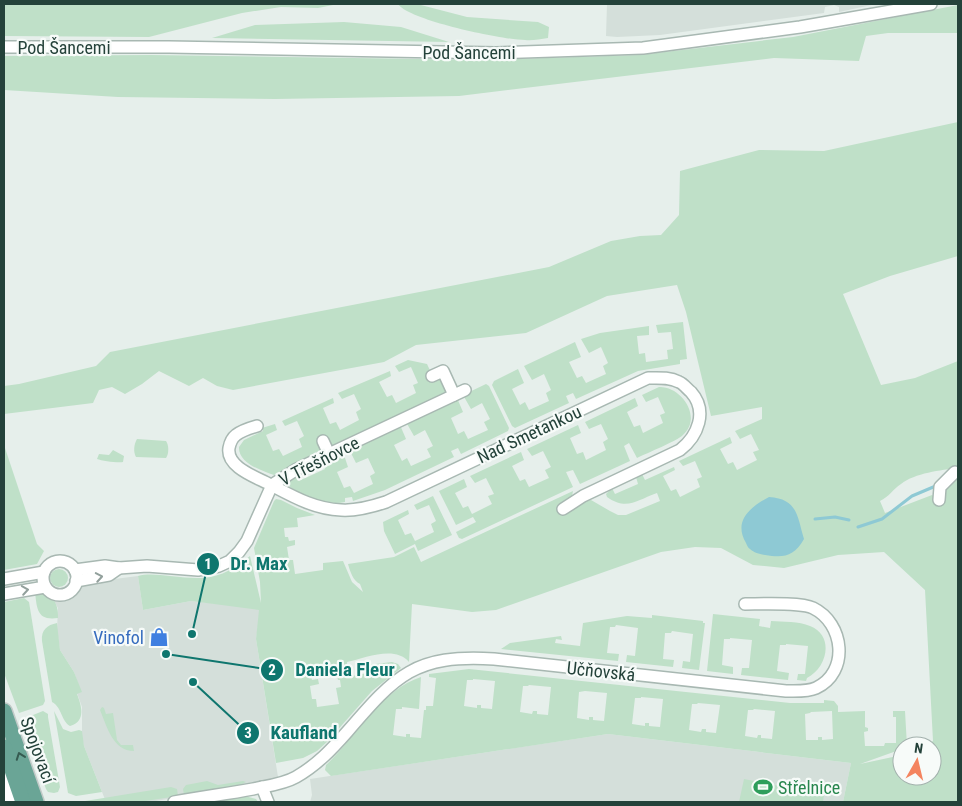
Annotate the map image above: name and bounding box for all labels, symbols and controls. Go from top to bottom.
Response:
street label: Pod Šancemi [17,37,111,58]
street label: Pod Šancemi [422,42,516,63]
street label: Nad Smetankou [473,401,585,467]
street label: V Třešňovce [275,432,363,490]
callout: Dr. Max [196,547,298,581]
text: Dr. Max [230,552,288,575]
text: 1 [204,555,212,573]
one-way arrow [95,573,103,583]
one-way arrow [21,585,29,596]
shop icon: Vinofol [148,626,170,648]
place label: Vinofol [93,627,144,648]
callout: Daniela Fleur [260,653,404,687]
street label: Učňovská [566,657,636,685]
text: Daniela Fleur [295,658,395,681]
text: 2 [268,661,276,679]
street label: Spojovací [16,714,60,787]
callout: Kaufland [236,716,348,750]
text: Kaufland [271,721,337,744]
text: 3 [244,724,252,742]
north arrow [892,736,942,786]
text: N [913,740,924,757]
one-way arrow [16,753,26,761]
sports icon: Střelnice [752,776,774,798]
place label: Střelnice [778,777,840,798]

